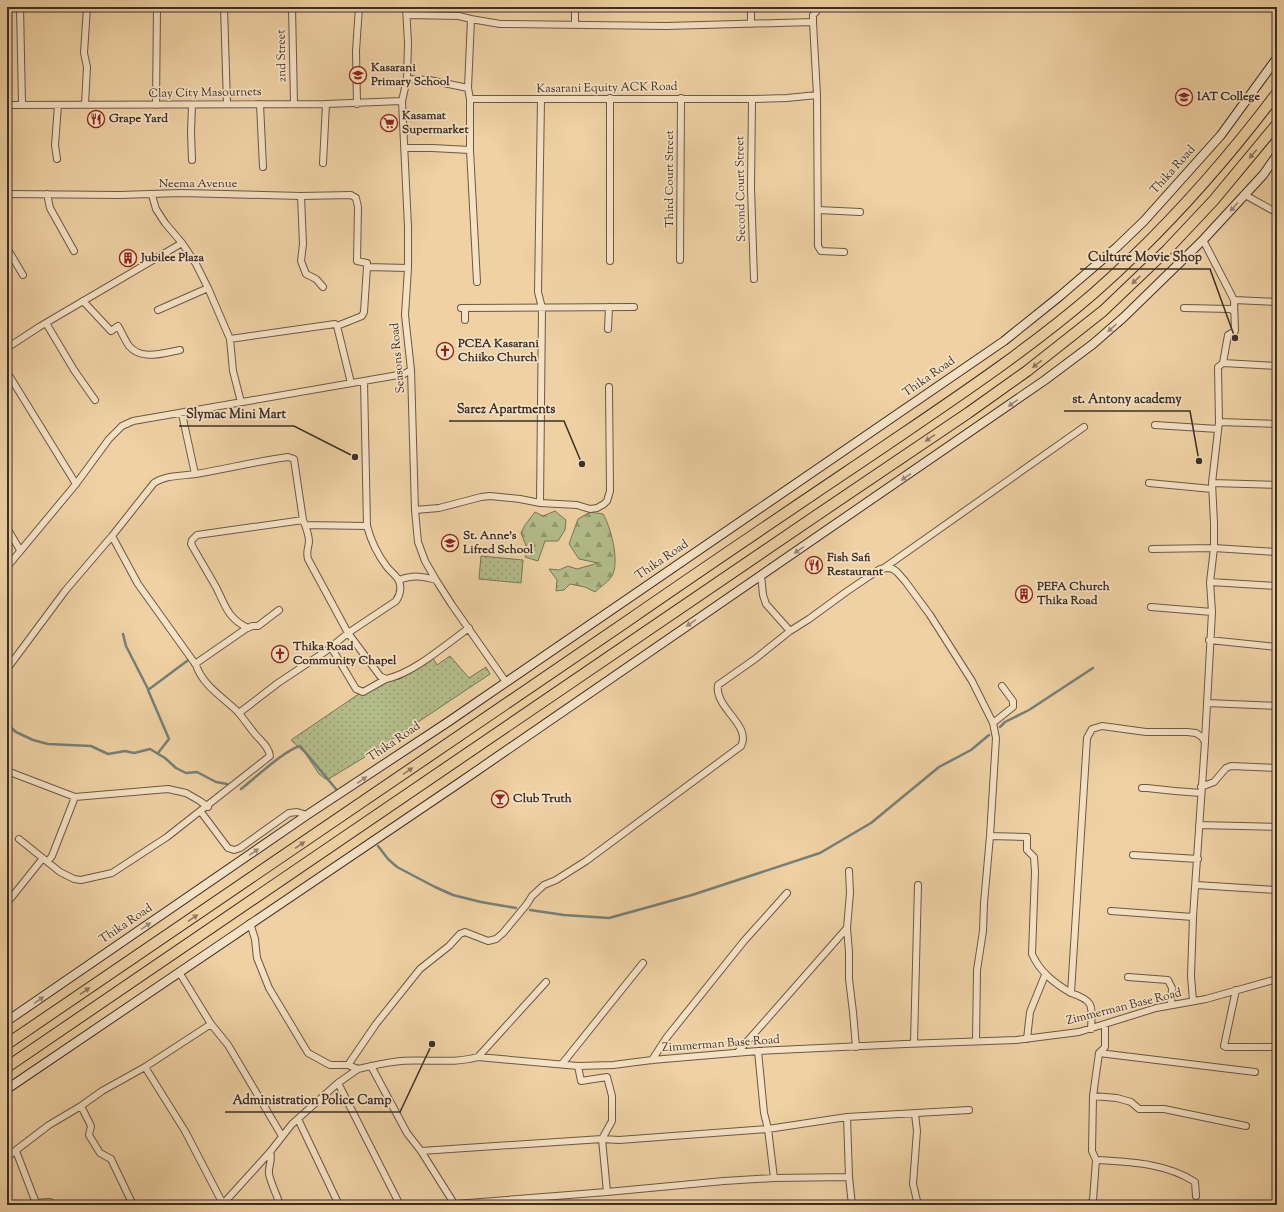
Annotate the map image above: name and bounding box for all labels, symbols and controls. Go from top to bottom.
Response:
street label: 2nd Street [273,29,291,83]
place label: Kasarani Primary School [370,59,450,91]
school or university icon: Kasarani Primary School [348,65,368,85]
street label: Kasarani Equity ACK Road [536,78,678,98]
street label: Clay City Masournets [148,83,262,103]
school or university icon: IAT College [1174,87,1194,107]
place label: IAT College [1196,88,1260,106]
place label: Kasamat Supermarket [401,107,469,139]
restaurant icon: Grape Yard [86,109,106,129]
place label: Grape Yard [109,110,168,128]
supermarket icon: Kasamat Supermarket [379,113,399,133]
street label: Third Court Street [661,130,679,228]
street label: Second Court Street [731,136,751,242]
street label: Thika Road [1146,141,1200,199]
one-way arrow [1248,149,1257,159]
street label: Neema Avenue [159,175,238,193]
one-way arrow [1229,202,1239,212]
callout: Culture Movie Shop [1080,244,1210,269]
building icon: Jubilee Plaza [118,248,138,268]
place label: Jubilee Plaza [140,249,204,267]
text: Culture Movie Shop [1088,249,1202,267]
one-way arrow [1131,276,1141,285]
street label: Seasons Road [386,322,410,394]
one-way arrow [1107,323,1117,332]
place label: PCEA Kasarani Chiiko Church [457,335,539,367]
church icon: PCEA Kasarani Chiiko Church [435,341,455,361]
street label: Thika Road [899,352,959,402]
one-way arrow [1031,360,1042,368]
callout: st. Antony academy [1064,386,1190,411]
text: st. Antony academy [1072,391,1182,409]
callout: Sarez Apartments [449,396,564,421]
one-way arrow [1008,399,1018,407]
callout: Slymac Mini Mart [179,401,294,426]
text: Sarez Apartments [457,401,555,419]
text: Slymac Mini Mart [186,406,286,424]
one-way arrow [924,435,936,442]
one-way arrow [901,473,911,481]
place label: St. Anne's Lifred School [462,527,534,559]
school or university icon: St. Anne's Lifred School [440,533,460,553]
street label: Thika Road [632,536,692,584]
one-way arrow [793,546,804,554]
place label: Fish Safi Restaurant [826,549,884,581]
restaurant icon: Fish Safi Restaurant [804,555,824,575]
place label: PEFA Church Thika Road [1036,578,1111,610]
building icon: PEFA Church Thika Road [1014,584,1034,604]
one-way arrow [686,619,696,627]
place label: Thika Road Community Chapel [292,638,397,670]
church icon: Thika Road Community Chapel [270,644,290,664]
street label: Thika Road [364,718,424,766]
one-way arrow [403,767,413,775]
one-way arrow [356,776,367,784]
bar icon: Club Truth [490,789,510,809]
place label: Club Truth [513,790,573,808]
one-way arrow [295,841,306,848]
one-way arrow [248,848,259,856]
street label: Thika Road [96,900,156,948]
one-way arrow [188,914,198,922]
one-way arrow [141,922,152,930]
street label: Zimmerman Base Road [1065,984,1184,1030]
one-way arrow [80,987,91,995]
one-way arrow [34,996,45,1003]
street label: Zimmerman Base Road [662,1031,781,1057]
callout: Administration Police Camp [225,1087,400,1112]
text: Administration Police Camp [233,1092,391,1110]

